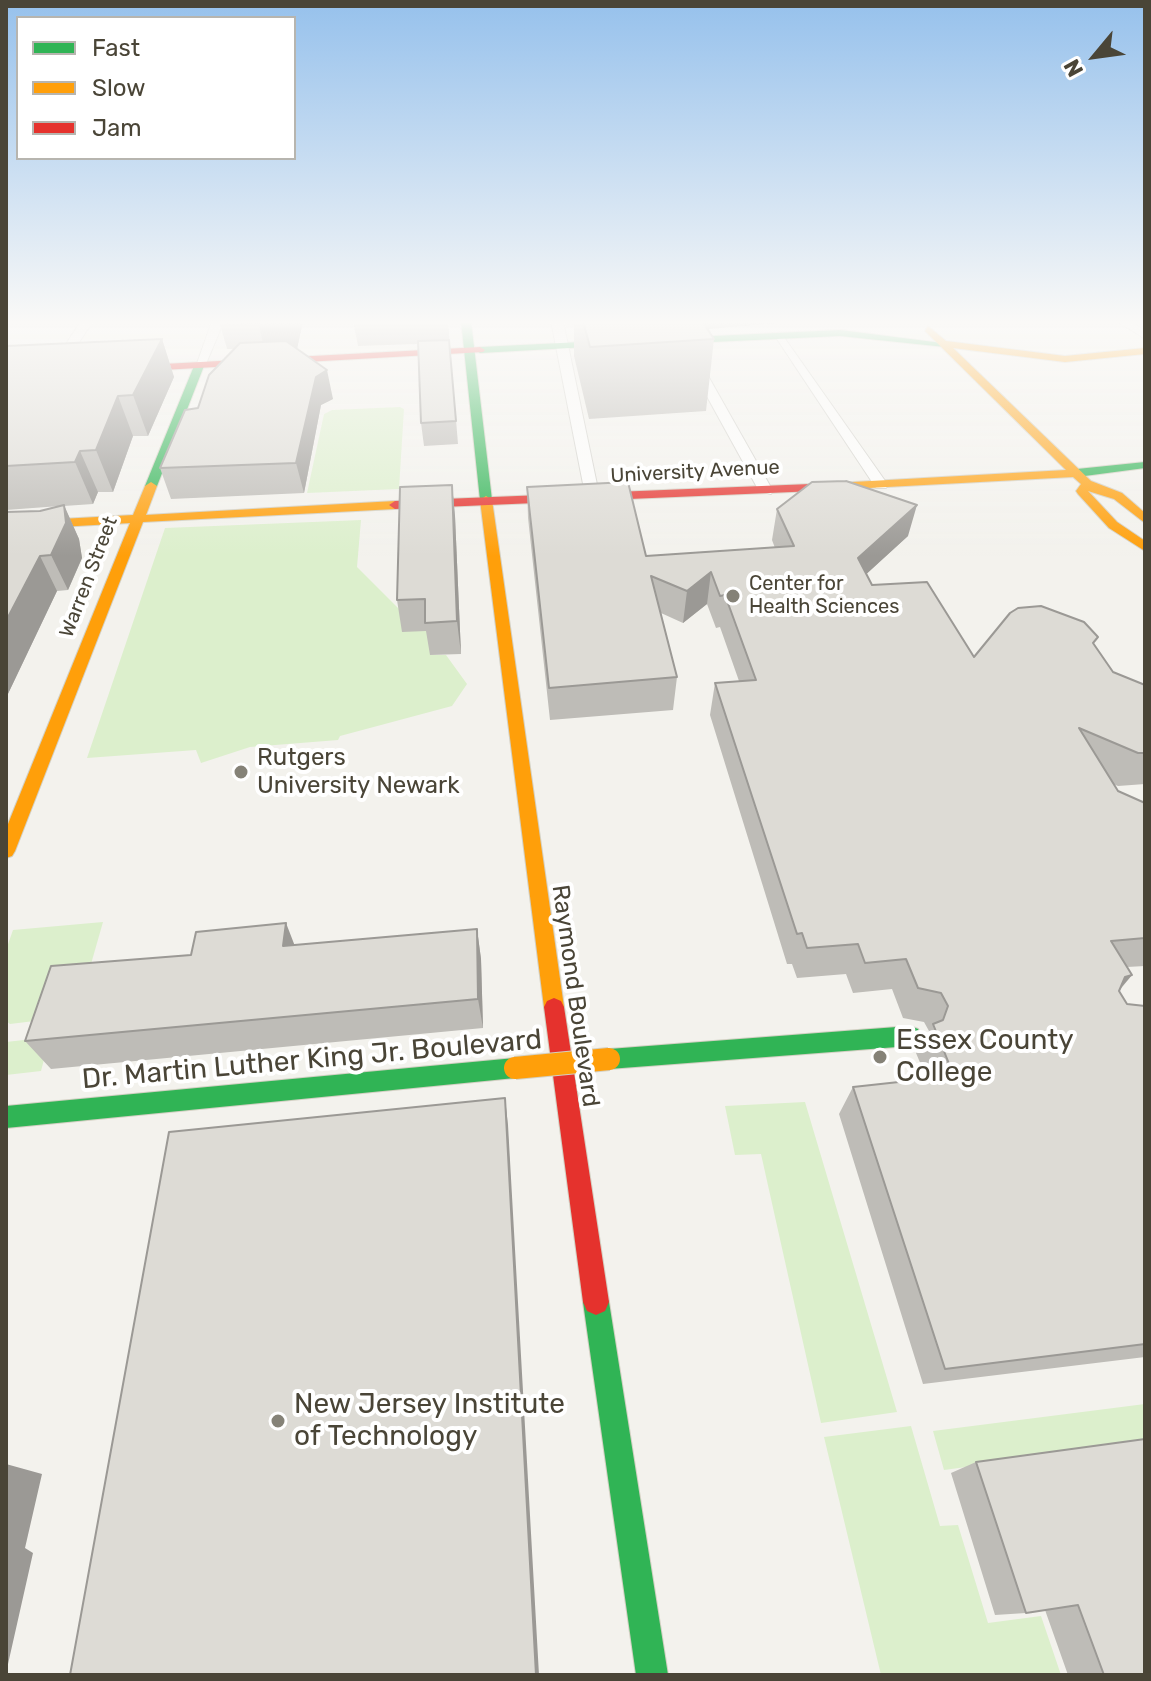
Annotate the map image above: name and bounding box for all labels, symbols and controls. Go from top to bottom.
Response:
legend [16,16,296,160]
north arrow [1055,16,1135,96]
text: Fast [92,34,140,62]
text: N [1058,54,1089,81]
text: Slow [92,74,145,102]
text: Jam [92,114,142,142]
street label: University Avenue [610,456,780,488]
street label: Warren Street [55,513,123,641]
place label: Center for Health Sciences [749,572,899,619]
marker: Center for Health Sciences [724,587,742,605]
place label: Rutgers University Newark [257,744,460,800]
marker: Rutgers University Newark [232,763,250,781]
street label: Raymond Boulevard [545,883,605,1109]
street label: Dr. Martin Luther King Jr. Boulevard [81,1023,543,1097]
place label: Essex County College [896,1024,1074,1090]
marker: Essex County College [871,1048,889,1066]
place label: New Jersey Institute of Technology [294,1388,565,1454]
marker: New Jersey Institute of Technology [269,1412,287,1430]

